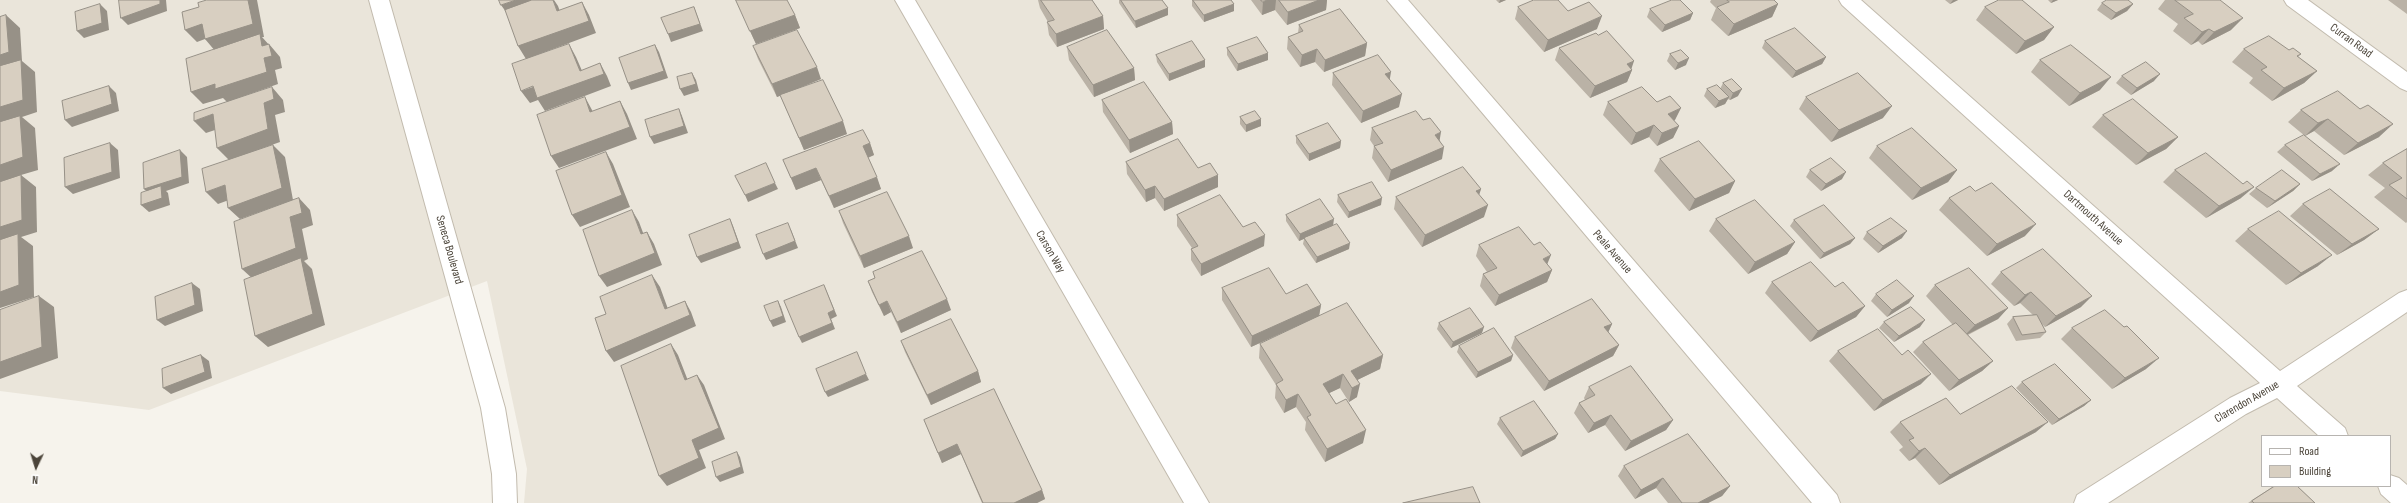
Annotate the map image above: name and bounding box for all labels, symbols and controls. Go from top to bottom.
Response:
street label: Curran Road [2327,21,2375,61]
street label: Dartmouth Avenue [2060,187,2126,249]
street label: Seneca Boulevard [432,214,466,286]
street label: Peale Avenue [1589,227,1635,277]
street label: Carson Way [1032,228,1068,276]
street label: Clarendon Avenue [2212,378,2282,426]
legend [2261,435,2391,487]
text: Road [2299,444,2319,459]
north arrow [16,447,56,487]
text: Building [2299,464,2331,479]
text: N [32,473,39,486]

